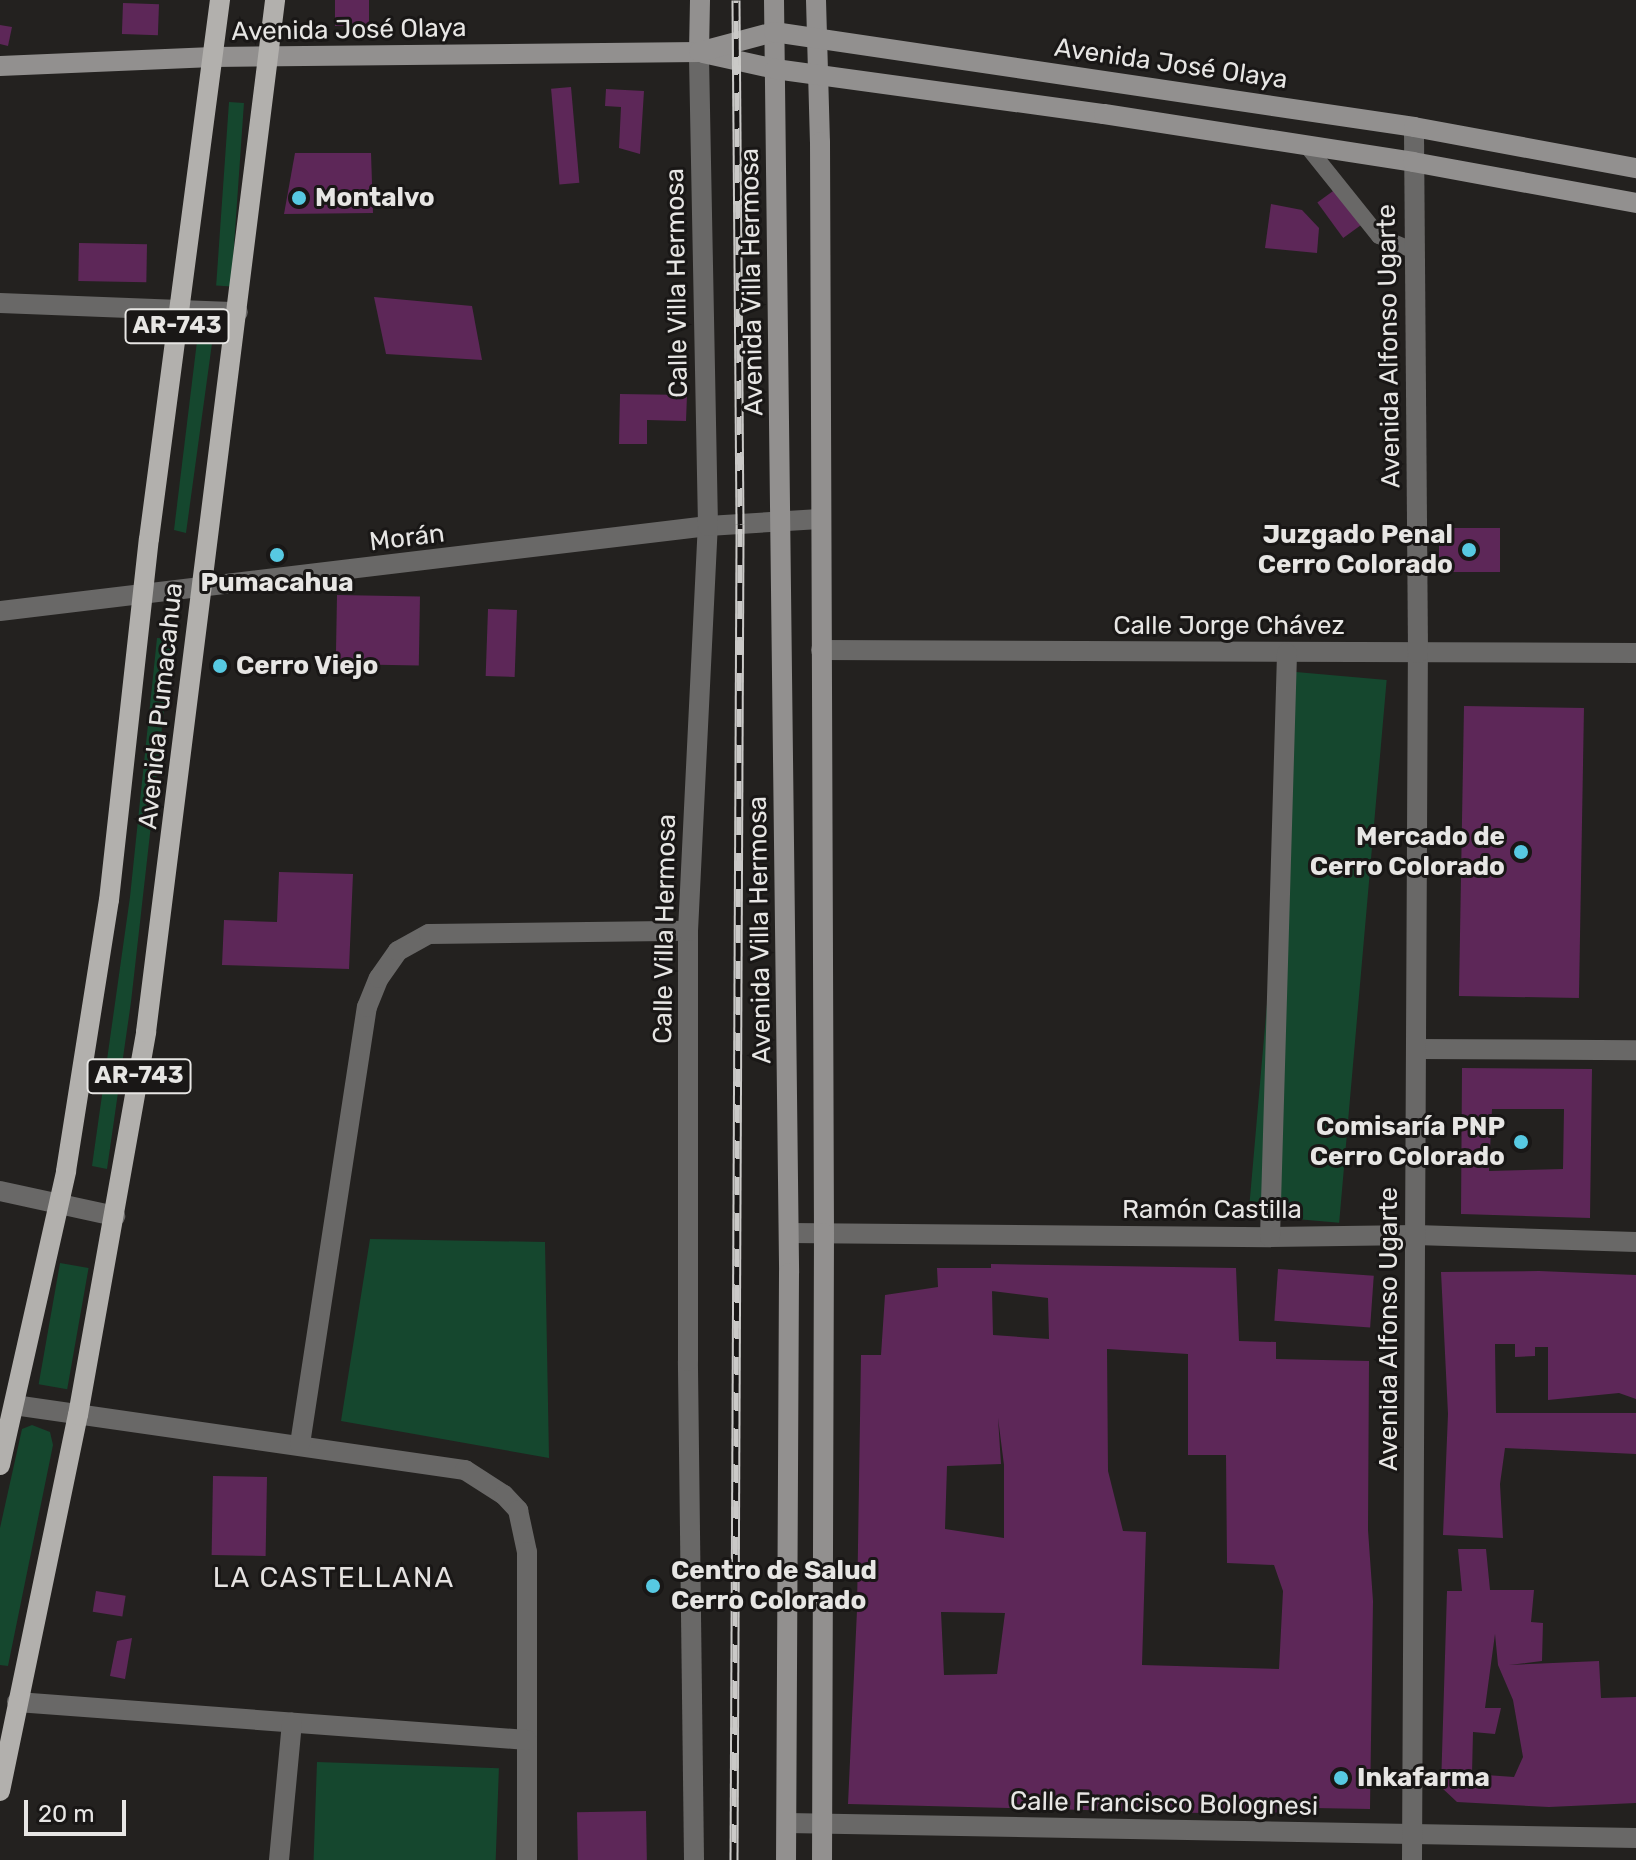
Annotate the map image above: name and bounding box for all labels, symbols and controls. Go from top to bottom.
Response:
street label: Avenida José Olaya [231,12,467,48]
street label: Avenida José Olaya [1052,32,1290,96]
street label: Avenida Villa Hermosa [734,147,770,417]
street label: Calle Villa Hermosa [659,168,695,398]
place label: Montalvo [315,182,435,214]
marker: Montalvo [290,189,308,207]
street label: Avenida Alfonso Ugarte [1371,203,1407,489]
road number: AR-743 [123,306,231,346]
street label: Morán [368,518,446,558]
place label: Juzgado Penal Cerro Colorado [1258,519,1453,580]
marker: Juzgado Penal Cerro Colorado [1460,541,1478,559]
marker: Pumacahua [268,546,286,564]
place label: Pumacahua [201,567,353,599]
street label: Avenida Pumacahua [133,581,189,831]
street label: Calle Jorge Chávez [1113,610,1345,642]
place label: Cerro Viejo [236,650,379,682]
marker: Cerro Viejo [211,657,229,675]
street label: Avenida Villa Hermosa [742,795,778,1065]
street label: Calle Villa Hermosa [647,814,683,1044]
place label: Mercado de Cerro Colorado [1310,821,1505,882]
marker: Mercado de Cerro Colorado [1512,843,1530,861]
road number: AR-743 [85,1056,193,1096]
place label: Comisaría PNP Cerro Colorado [1310,1111,1505,1172]
marker: Comisaría PNP Cerro Colorado [1512,1133,1530,1151]
street label: Avenida Alfonso Ugarte [1373,1187,1405,1471]
street label: Ramón Castilla [1122,1194,1302,1226]
place label: Centro de Salud Cerro Colorado [671,1555,877,1616]
district label: LA CASTELLANA [212,1561,456,1595]
marker: Centro de Salud Cerro Colorado [642,1575,664,1597]
place label: Inkafarma [1357,1762,1490,1794]
marker: Inkafarma [1332,1769,1350,1787]
scale bar [28,1784,130,1834]
street label: Calle Francisco Bolognesi [1010,1786,1318,1822]
text: 20 m [38,1800,95,1828]

